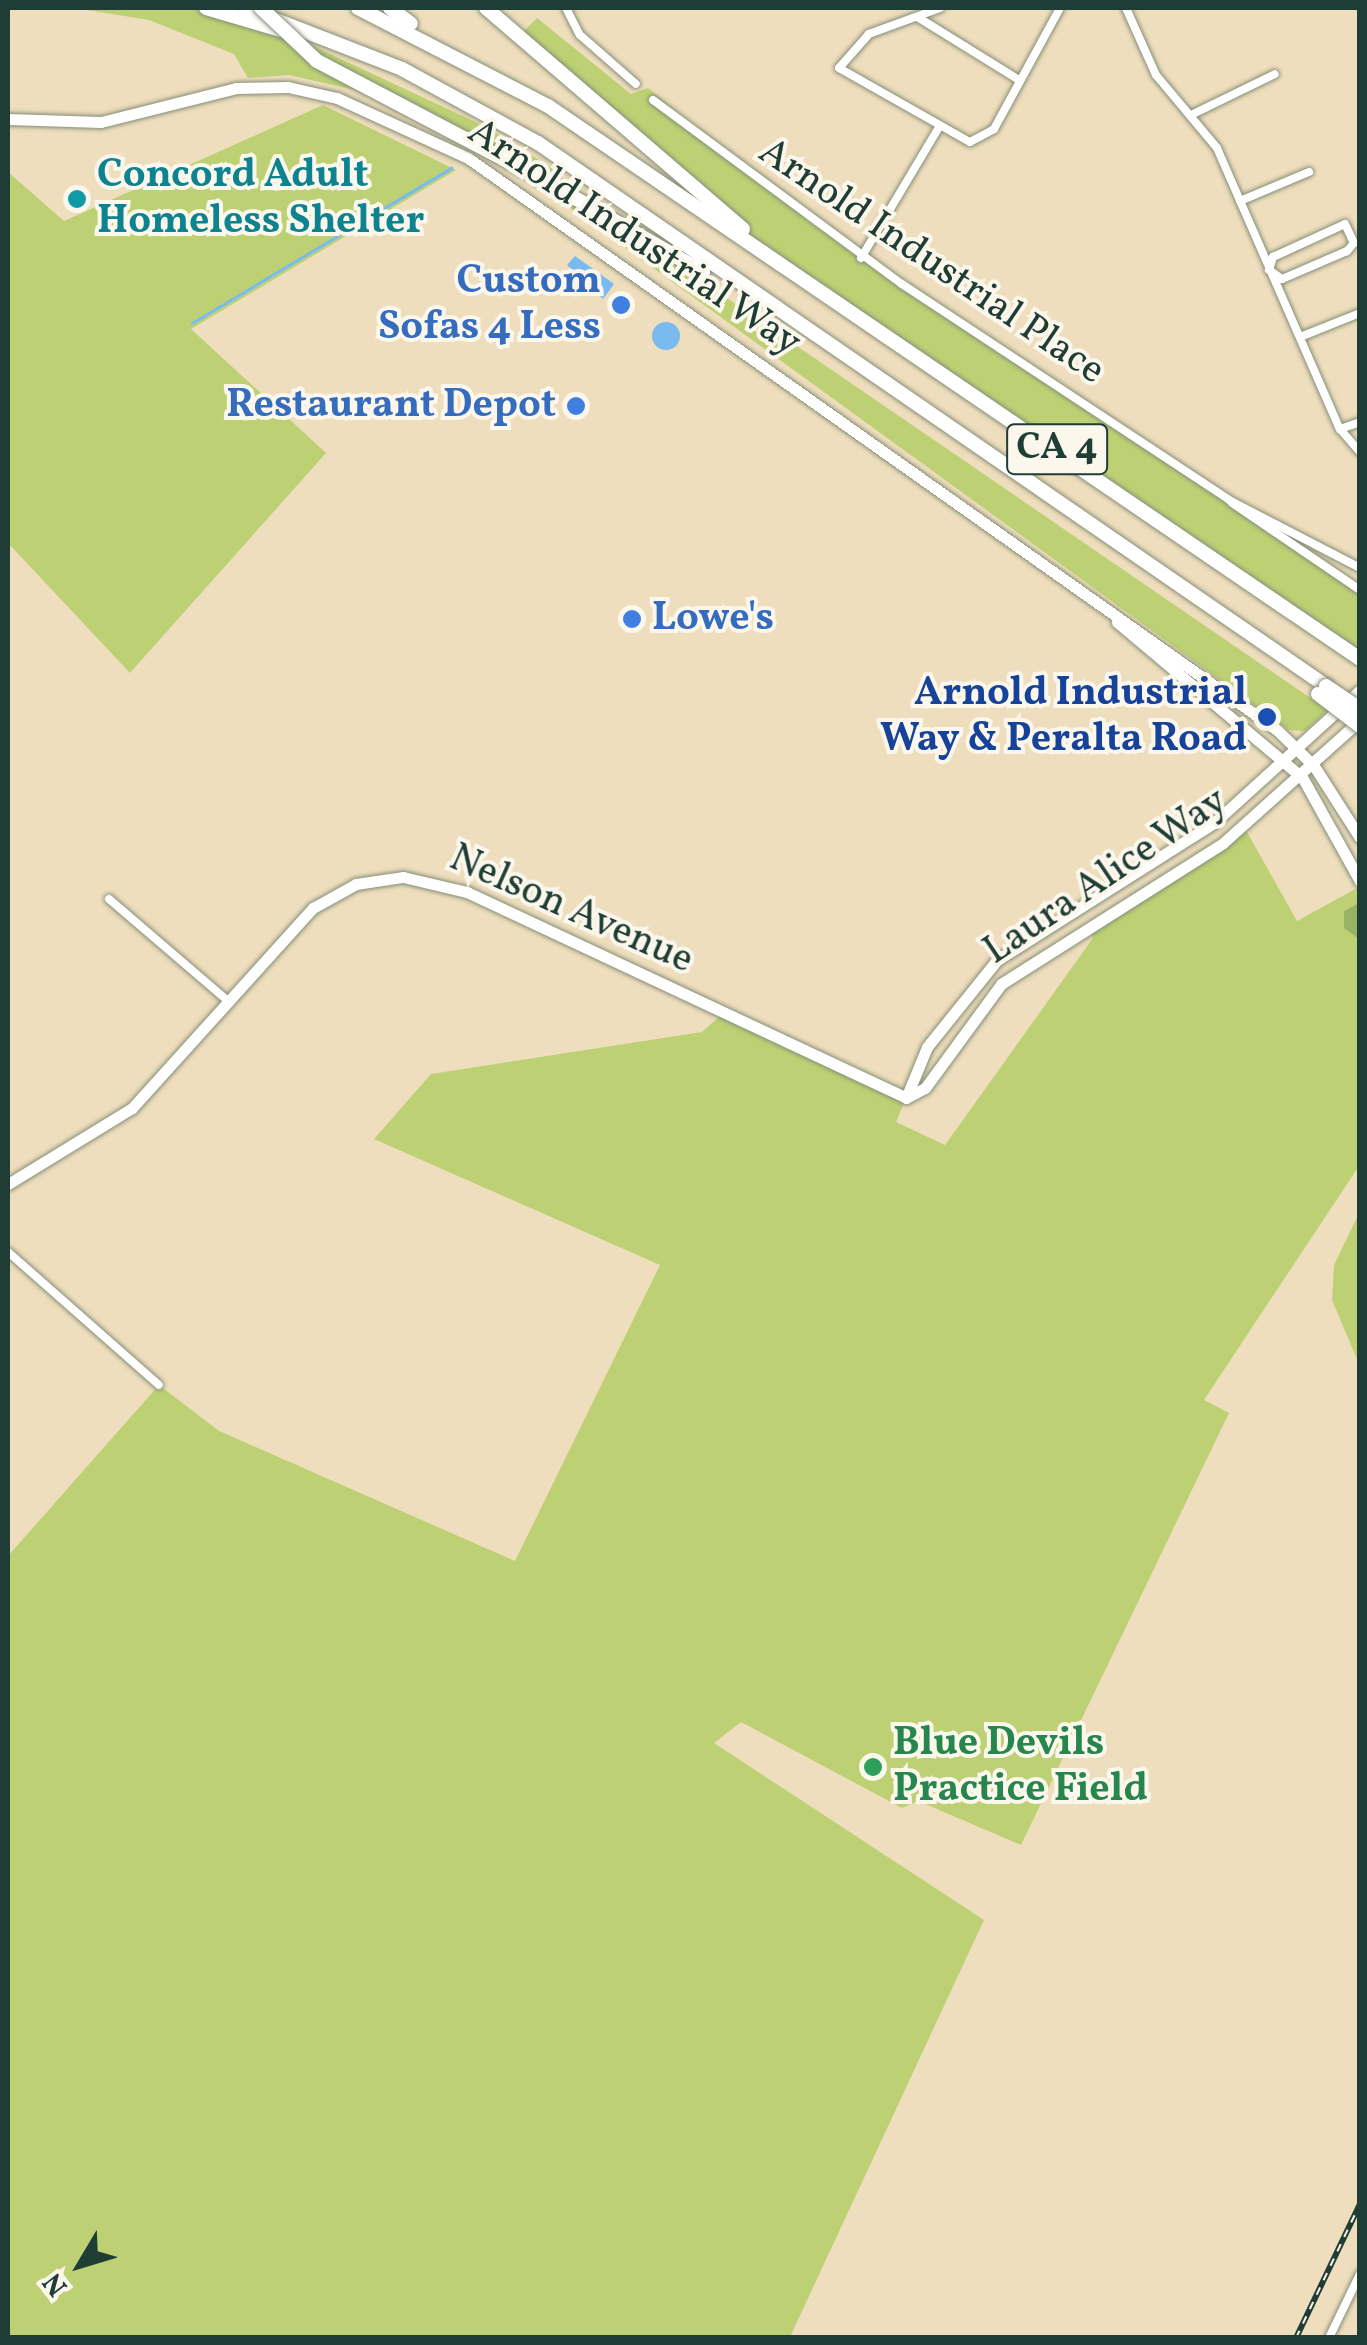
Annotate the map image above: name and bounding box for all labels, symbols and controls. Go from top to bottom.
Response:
street label: Arnold Industrial Way [458,108,810,368]
street label: Arnold Industrial Place [749,128,1113,396]
place label: Concord Adult Homeless Shelter [97,152,424,246]
marker: Concord Adult Homeless Shelter [66,188,88,210]
place label: Custom Sofas 4 Less [378,258,601,352]
marker: Custom Sofas 4 Less [610,294,632,316]
place label: Restaurant Depot [226,382,556,430]
marker: Restaurant Depot [565,395,587,417]
road number: CA 4 [1004,416,1110,482]
place label: Lowe's [652,595,774,643]
marker: Lowe's [621,608,643,630]
place label: Arnold Industrial Way & Peralta Road [879,670,1247,764]
marker: Arnold Industrial Way & Peralta Road [1256,706,1278,728]
street label: Laura Alice Way [975,778,1237,976]
street label: Nelson Avenue [442,835,700,985]
place label: Blue Devils Practice Field [893,1720,1148,1814]
marker: Blue Devils Practice Field [862,1756,884,1778]
north arrow [30,2215,130,2315]
text: N [34,2264,78,2304]

